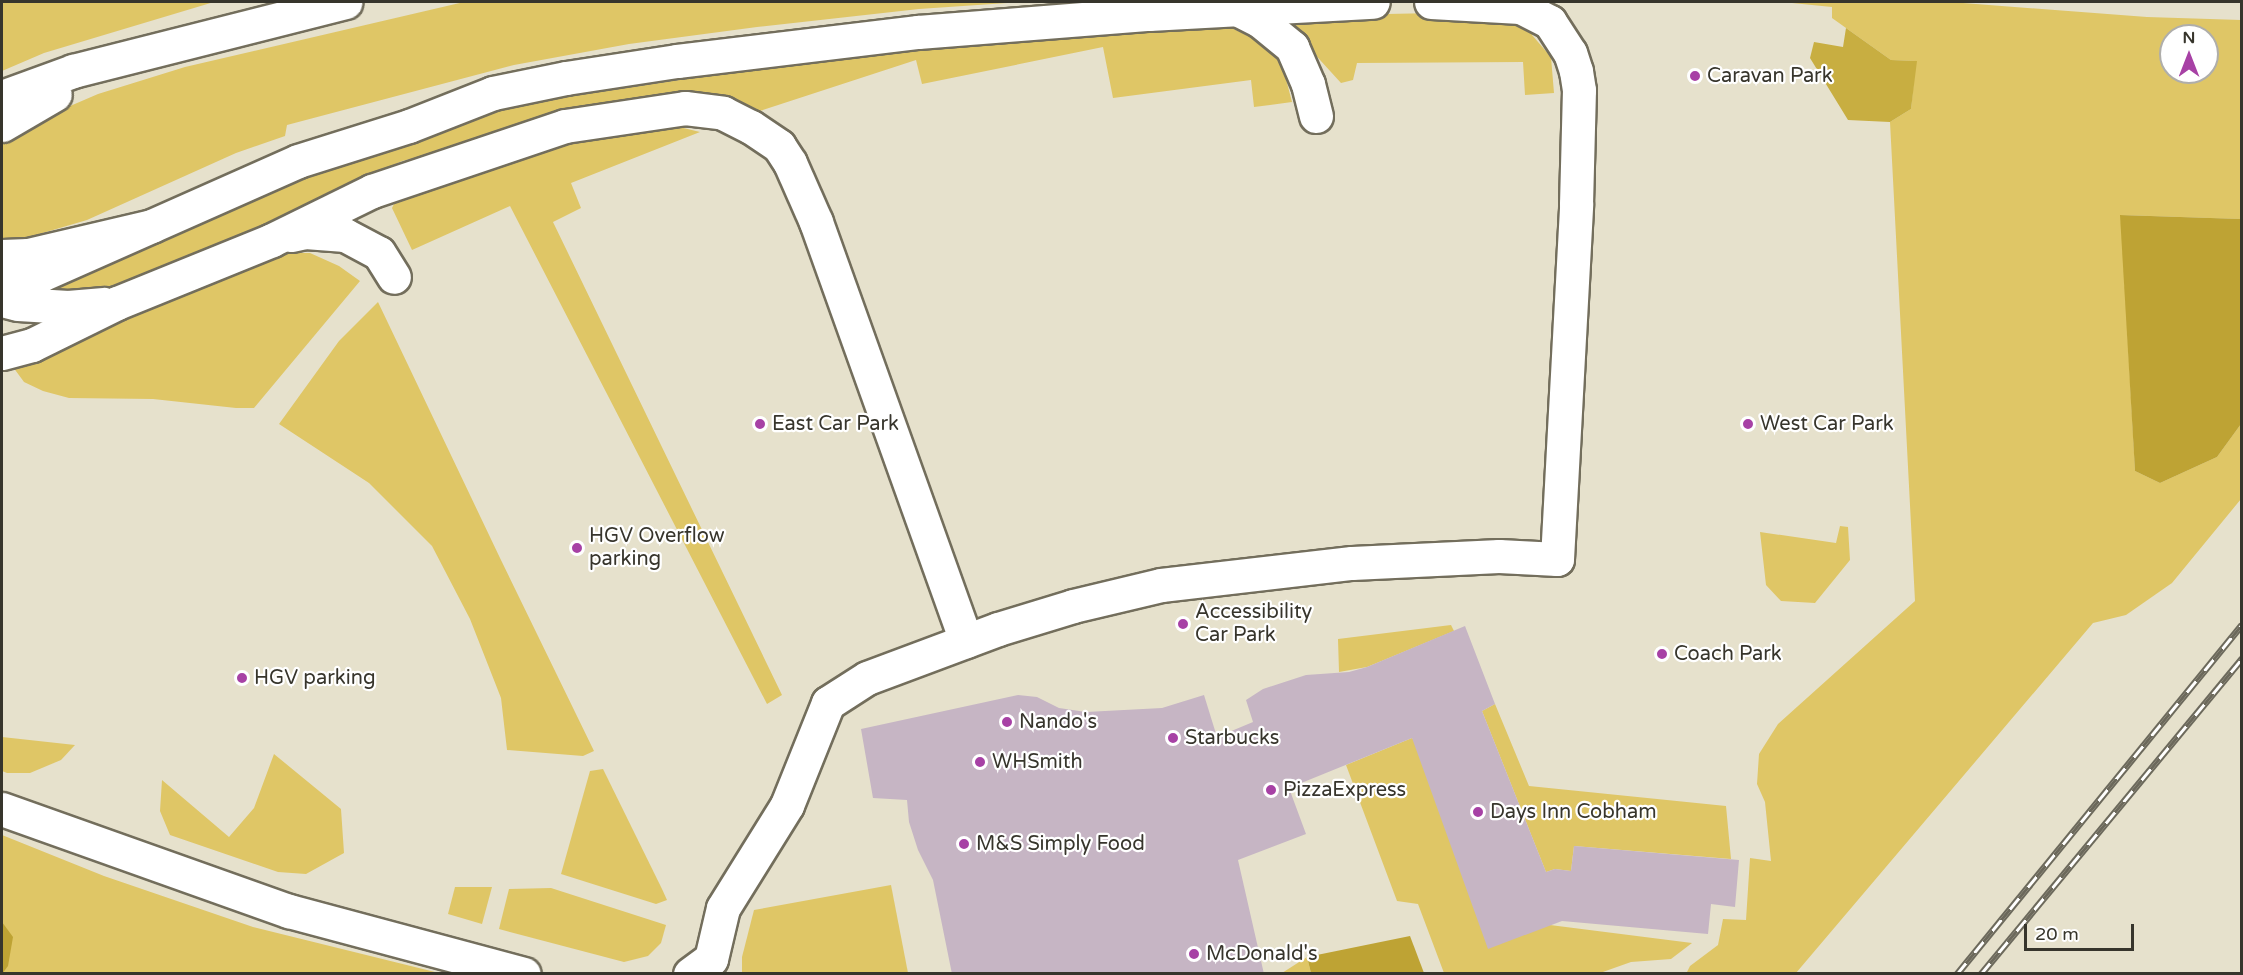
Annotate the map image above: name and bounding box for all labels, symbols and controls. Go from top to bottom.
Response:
north arrow [2159,24,2219,84]
text: N [2183,28,2195,48]
place label: Caravan Park [1707,64,1833,88]
marker: Caravan Park [1688,69,1702,83]
place label: East Car Park [772,412,899,436]
place label: West Car Park [1760,412,1894,436]
marker: East Car Park [753,417,767,431]
marker: West Car Park [1741,417,1755,431]
place label: HGV Overflow parking [589,524,725,571]
marker: HGV Overflow parking [570,541,584,555]
place label: Accessibility Car Park [1195,600,1312,647]
marker: Accessibility Car Park [1176,617,1190,631]
place label: Coach Park [1674,642,1782,666]
marker: Coach Park [1655,647,1669,661]
place label: HGV parking [254,666,376,690]
marker: HGV parking [235,671,249,685]
place label: Nando's [1019,710,1097,734]
marker: Nando's [1000,715,1014,729]
place label: Starbucks [1185,726,1279,750]
marker: Starbucks [1166,731,1180,745]
place label: WHSmith [992,750,1083,774]
marker: WHSmith [973,755,987,769]
place label: PizzaExpress [1283,778,1406,802]
marker: PizzaExpress [1264,783,1278,797]
place label: Days Inn Cobham [1490,800,1657,824]
marker: Days Inn Cobham [1471,805,1485,819]
place label: M&S Simply Food [976,832,1145,856]
marker: M&S Simply Food [957,837,971,851]
scale bar [2027,912,2136,950]
text: 20 m [2035,923,2079,945]
place label: McDonald's [1206,942,1318,966]
marker: McDonald's [1187,947,1201,961]

